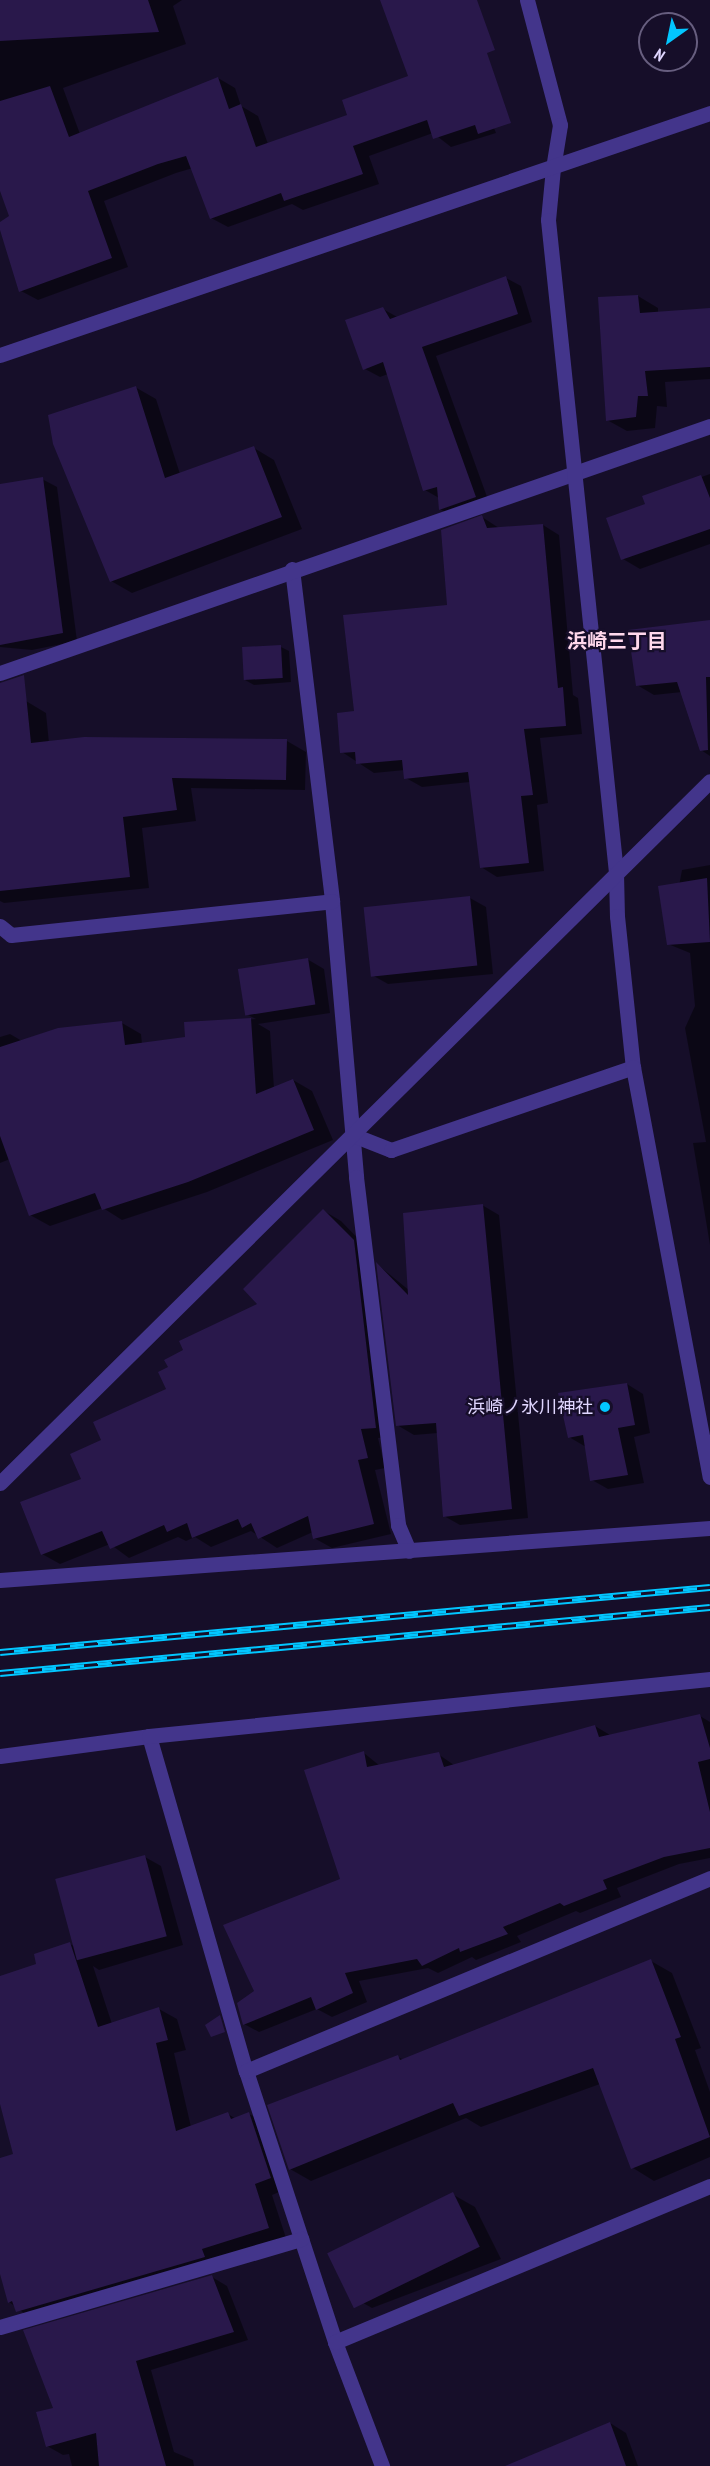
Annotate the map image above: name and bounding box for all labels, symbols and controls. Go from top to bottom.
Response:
north arrow [638,12,698,72]
text: N [650,45,668,66]
district label: 浜崎三丁目 [567,629,667,653]
place label: 浜崎ノ氷川神社 [467,1396,593,1418]
marker: 浜崎ノ氷川神社 [598,1400,612,1414]

